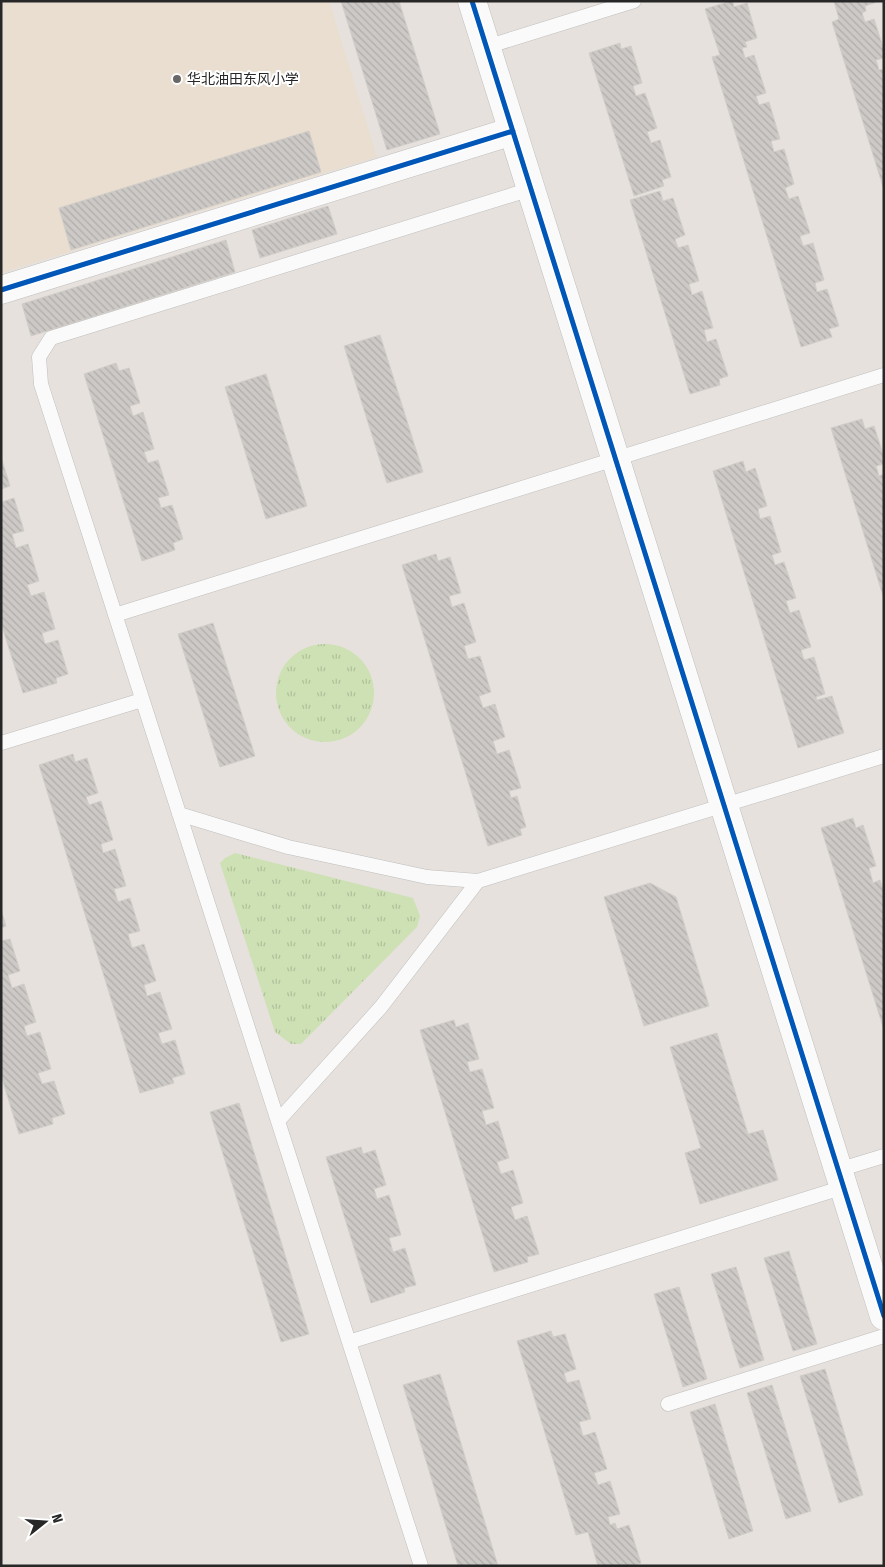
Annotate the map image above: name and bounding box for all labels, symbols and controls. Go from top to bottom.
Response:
place label: 华北油田东风小学 [187,71,299,88]
marker: 华北油田东风小学 [171,73,183,85]
north arrow [20,1497,70,1547]
text: N [48,1512,66,1525]

